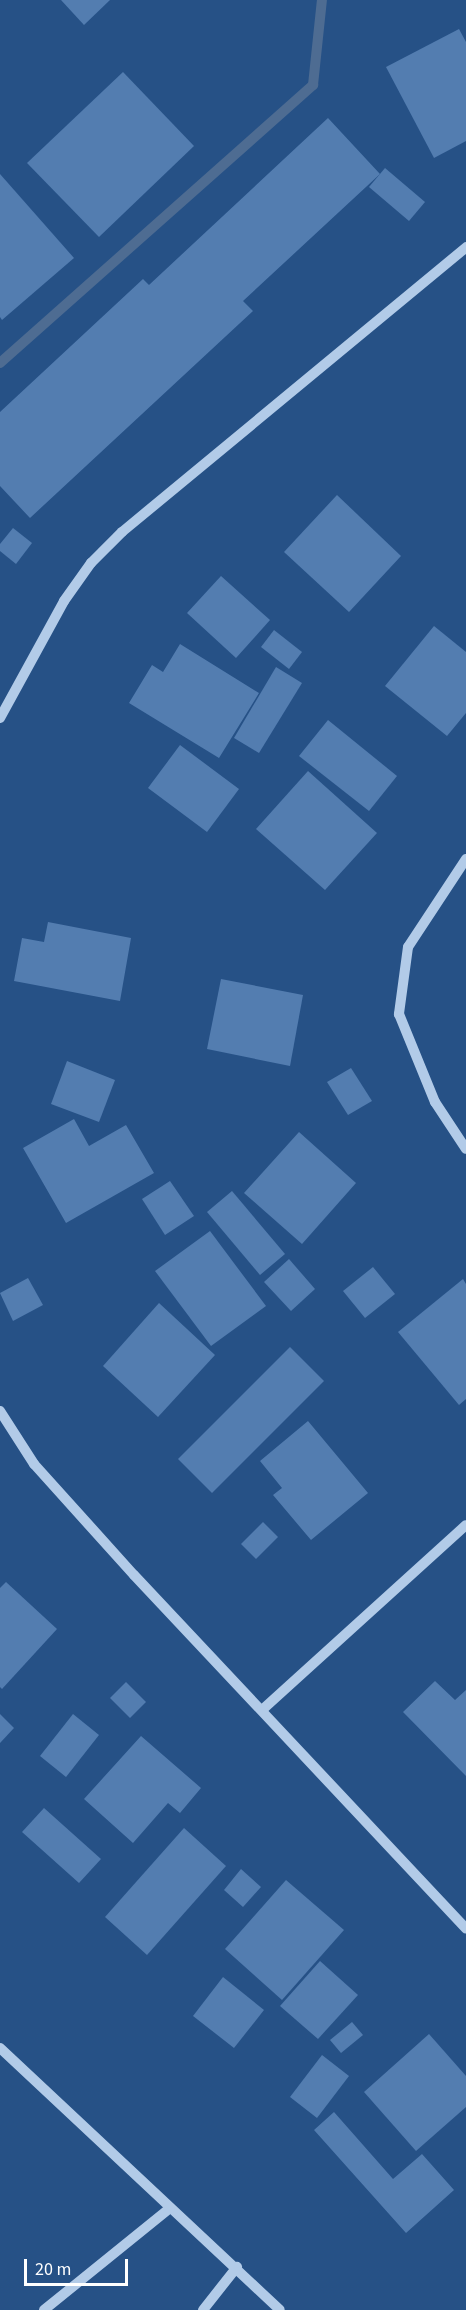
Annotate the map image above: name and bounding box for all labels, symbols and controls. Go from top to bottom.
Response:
scale bar [27,2247,130,2285]
text: 20 m [35,2257,71,2282]

